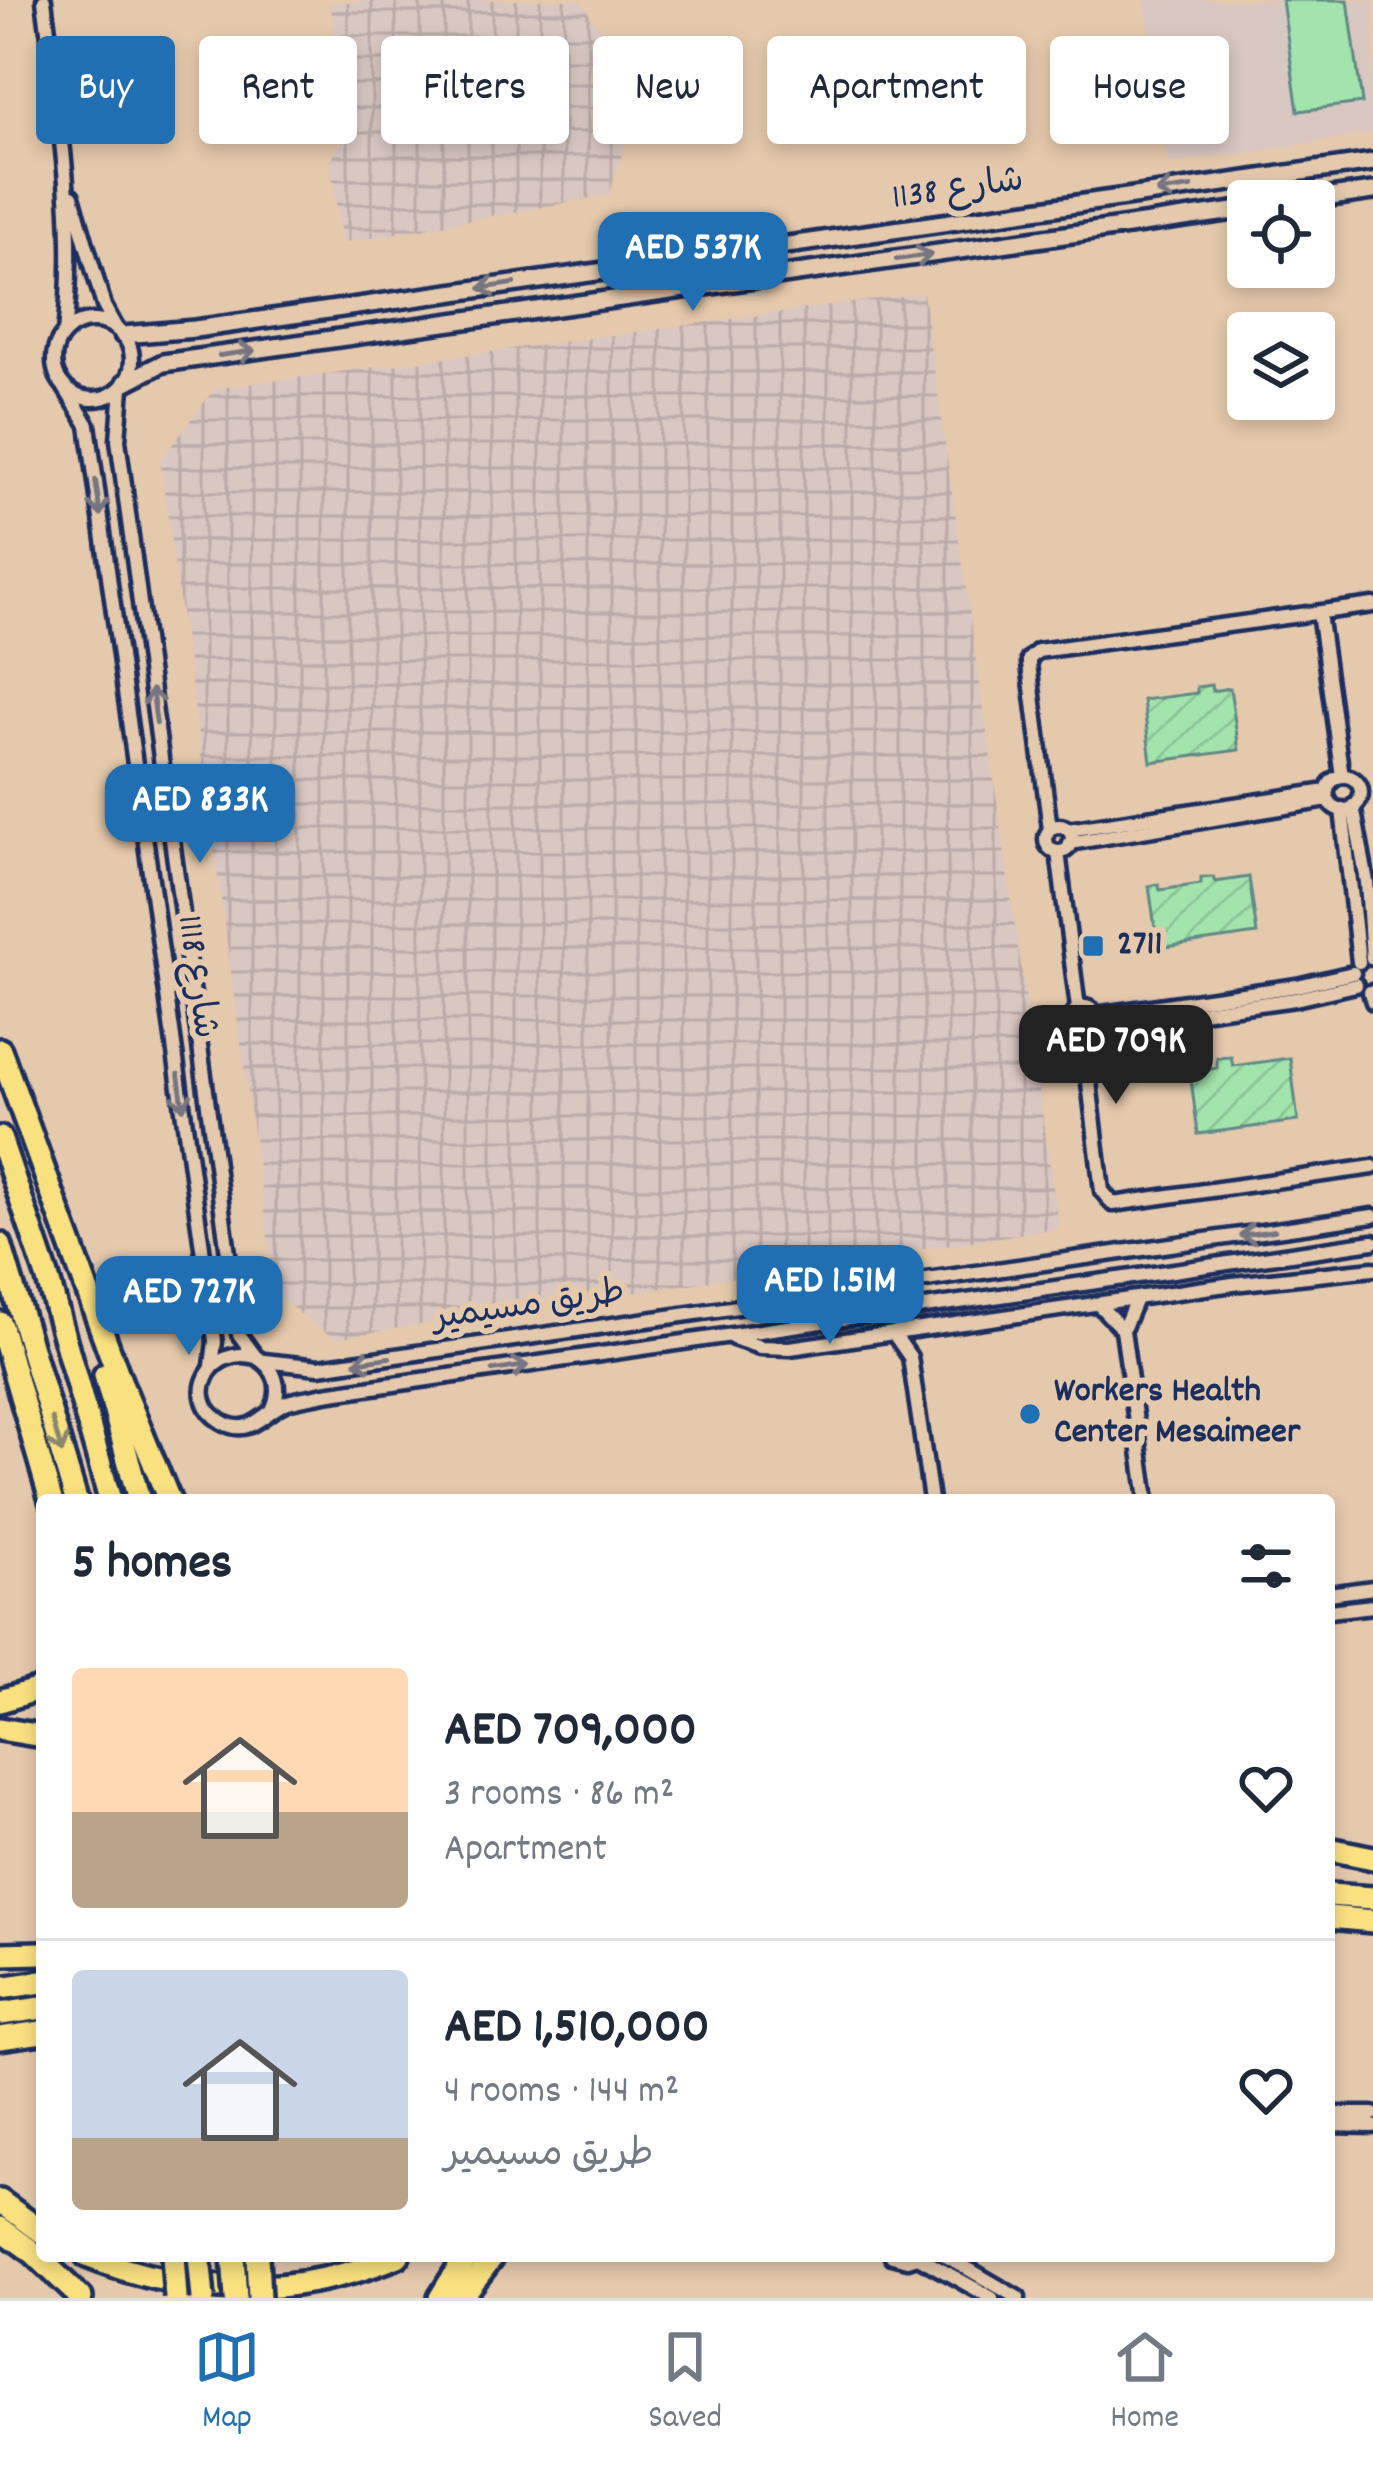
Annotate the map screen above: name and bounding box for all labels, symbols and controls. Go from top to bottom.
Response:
chip: Buy [36,36,175,144]
chip: Rent [199,36,357,144]
chip: Filters [381,36,569,144]
chip: New [593,36,743,144]
chip: Apartment [767,36,1026,144]
chip: House [1050,36,1229,144]
street label: شارع 1138 [889,156,1027,226]
one-way arrow [1155,179,1194,202]
map controls [1227,180,1335,420]
button: locate [1227,180,1335,288]
pin: AED 537K [569,212,817,314]
text: AED 537K [625,223,761,278]
one-way arrow [894,245,933,268]
one-way arrow [478,275,517,298]
button: layers [1227,312,1335,420]
one-way arrow [217,341,256,364]
one-way arrow [87,477,110,516]
one-way arrow [142,687,165,726]
pin: AED 833K [76,764,324,866]
text: AED 833K [132,775,268,830]
street label: شارع 1118 [161,912,229,1042]
place label: 2711 [1117,920,1162,972]
marker: 2711 [1080,933,1106,959]
pin: AED 709K [992,1005,1240,1107]
text: AED 709K [1046,1016,1186,1071]
one-way arrow [170,1072,193,1111]
one-way arrow [1238,1222,1277,1245]
pin: AED 1.51M [693,1245,967,1347]
pin: AED 727K [65,1256,313,1358]
text: AED 1.51M [764,1256,896,1311]
text: AED 727K [123,1267,256,1322]
street label: طريق مسيمير [427,1268,628,1347]
one-way arrow [353,1349,392,1372]
one-way arrow [490,1356,529,1379]
place label: Workers Health Center Mesaimeer [1054,1367,1301,1460]
marker: Workers Health Center Mesaimeer [1017,1401,1043,1427]
one-way arrow [47,1417,69,1455]
text: 5 homes [72,1530,232,1602]
icon: filters [1233,1533,1299,1599]
text: AED 709,000 [444,1697,697,1769]
icon: home [168,1716,312,1860]
icon: heart [1233,1755,1299,1821]
text: 3 rooms · 86 m² [444,1769,674,1824]
text: Apartment [444,1824,607,1879]
text: AED 1,510,000 [444,1994,710,2066]
icon: home [168,2018,312,2162]
icon: heart [1233,2057,1299,2123]
text: 4 rooms · 144 m² [444,2066,679,2121]
text: طريق مسيمير [444,2129,654,2184]
tab: Map [194,2324,260,2443]
tab: Saved [648,2324,722,2443]
tab: Home [1110,2324,1179,2443]

